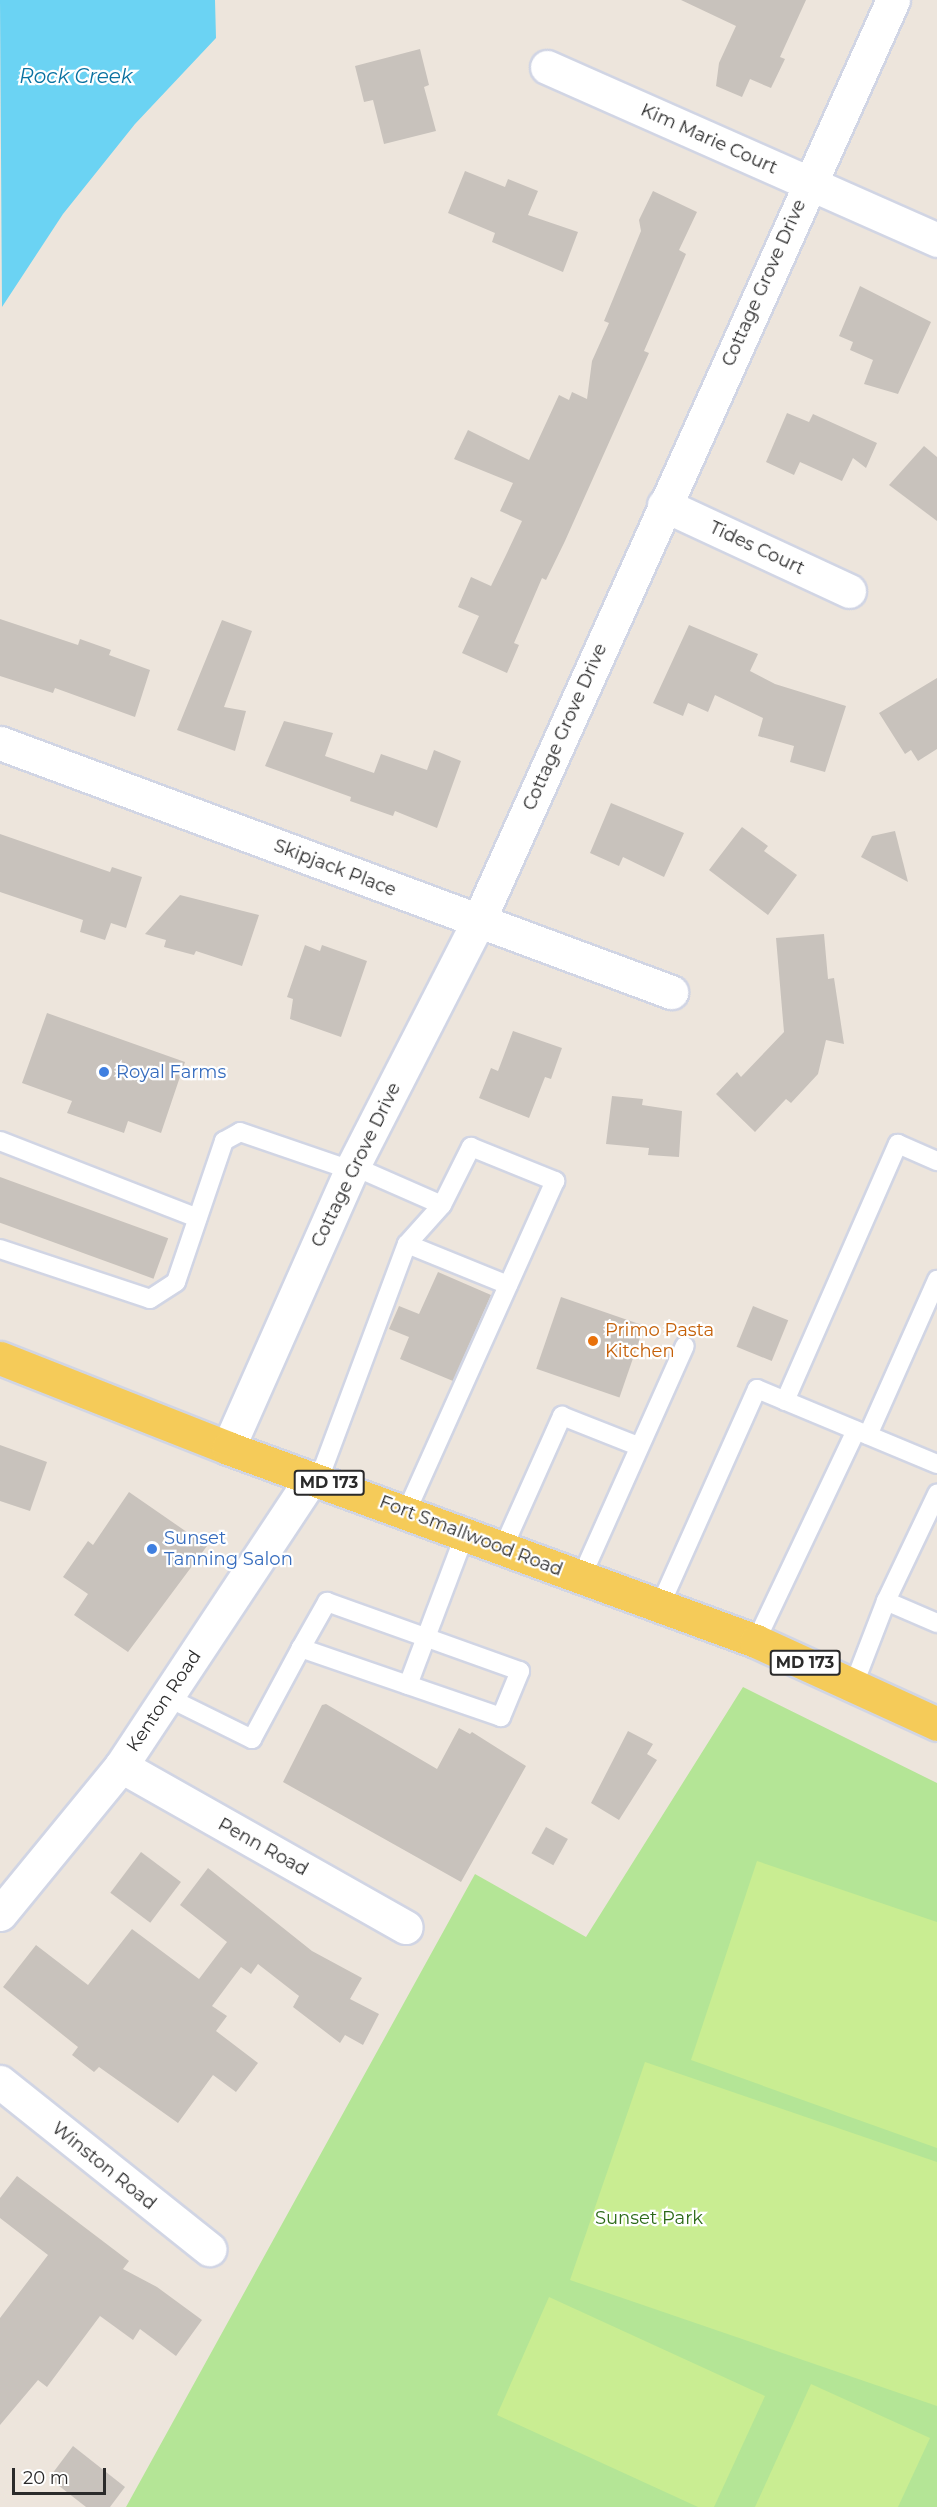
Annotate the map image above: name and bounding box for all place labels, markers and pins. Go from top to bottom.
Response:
place label: Royal Farms [116,1061,226,1083]
marker: Royal Farms [97,1065,111,1079]
place label: Primo Pasta Kitchen [605,1320,714,1362]
marker: Primo Pasta Kitchen [586,1334,600,1348]
place label: Sunset Tanning Salon [164,1528,293,1570]
marker: Sunset Tanning Salon [145,1542,159,1556]

